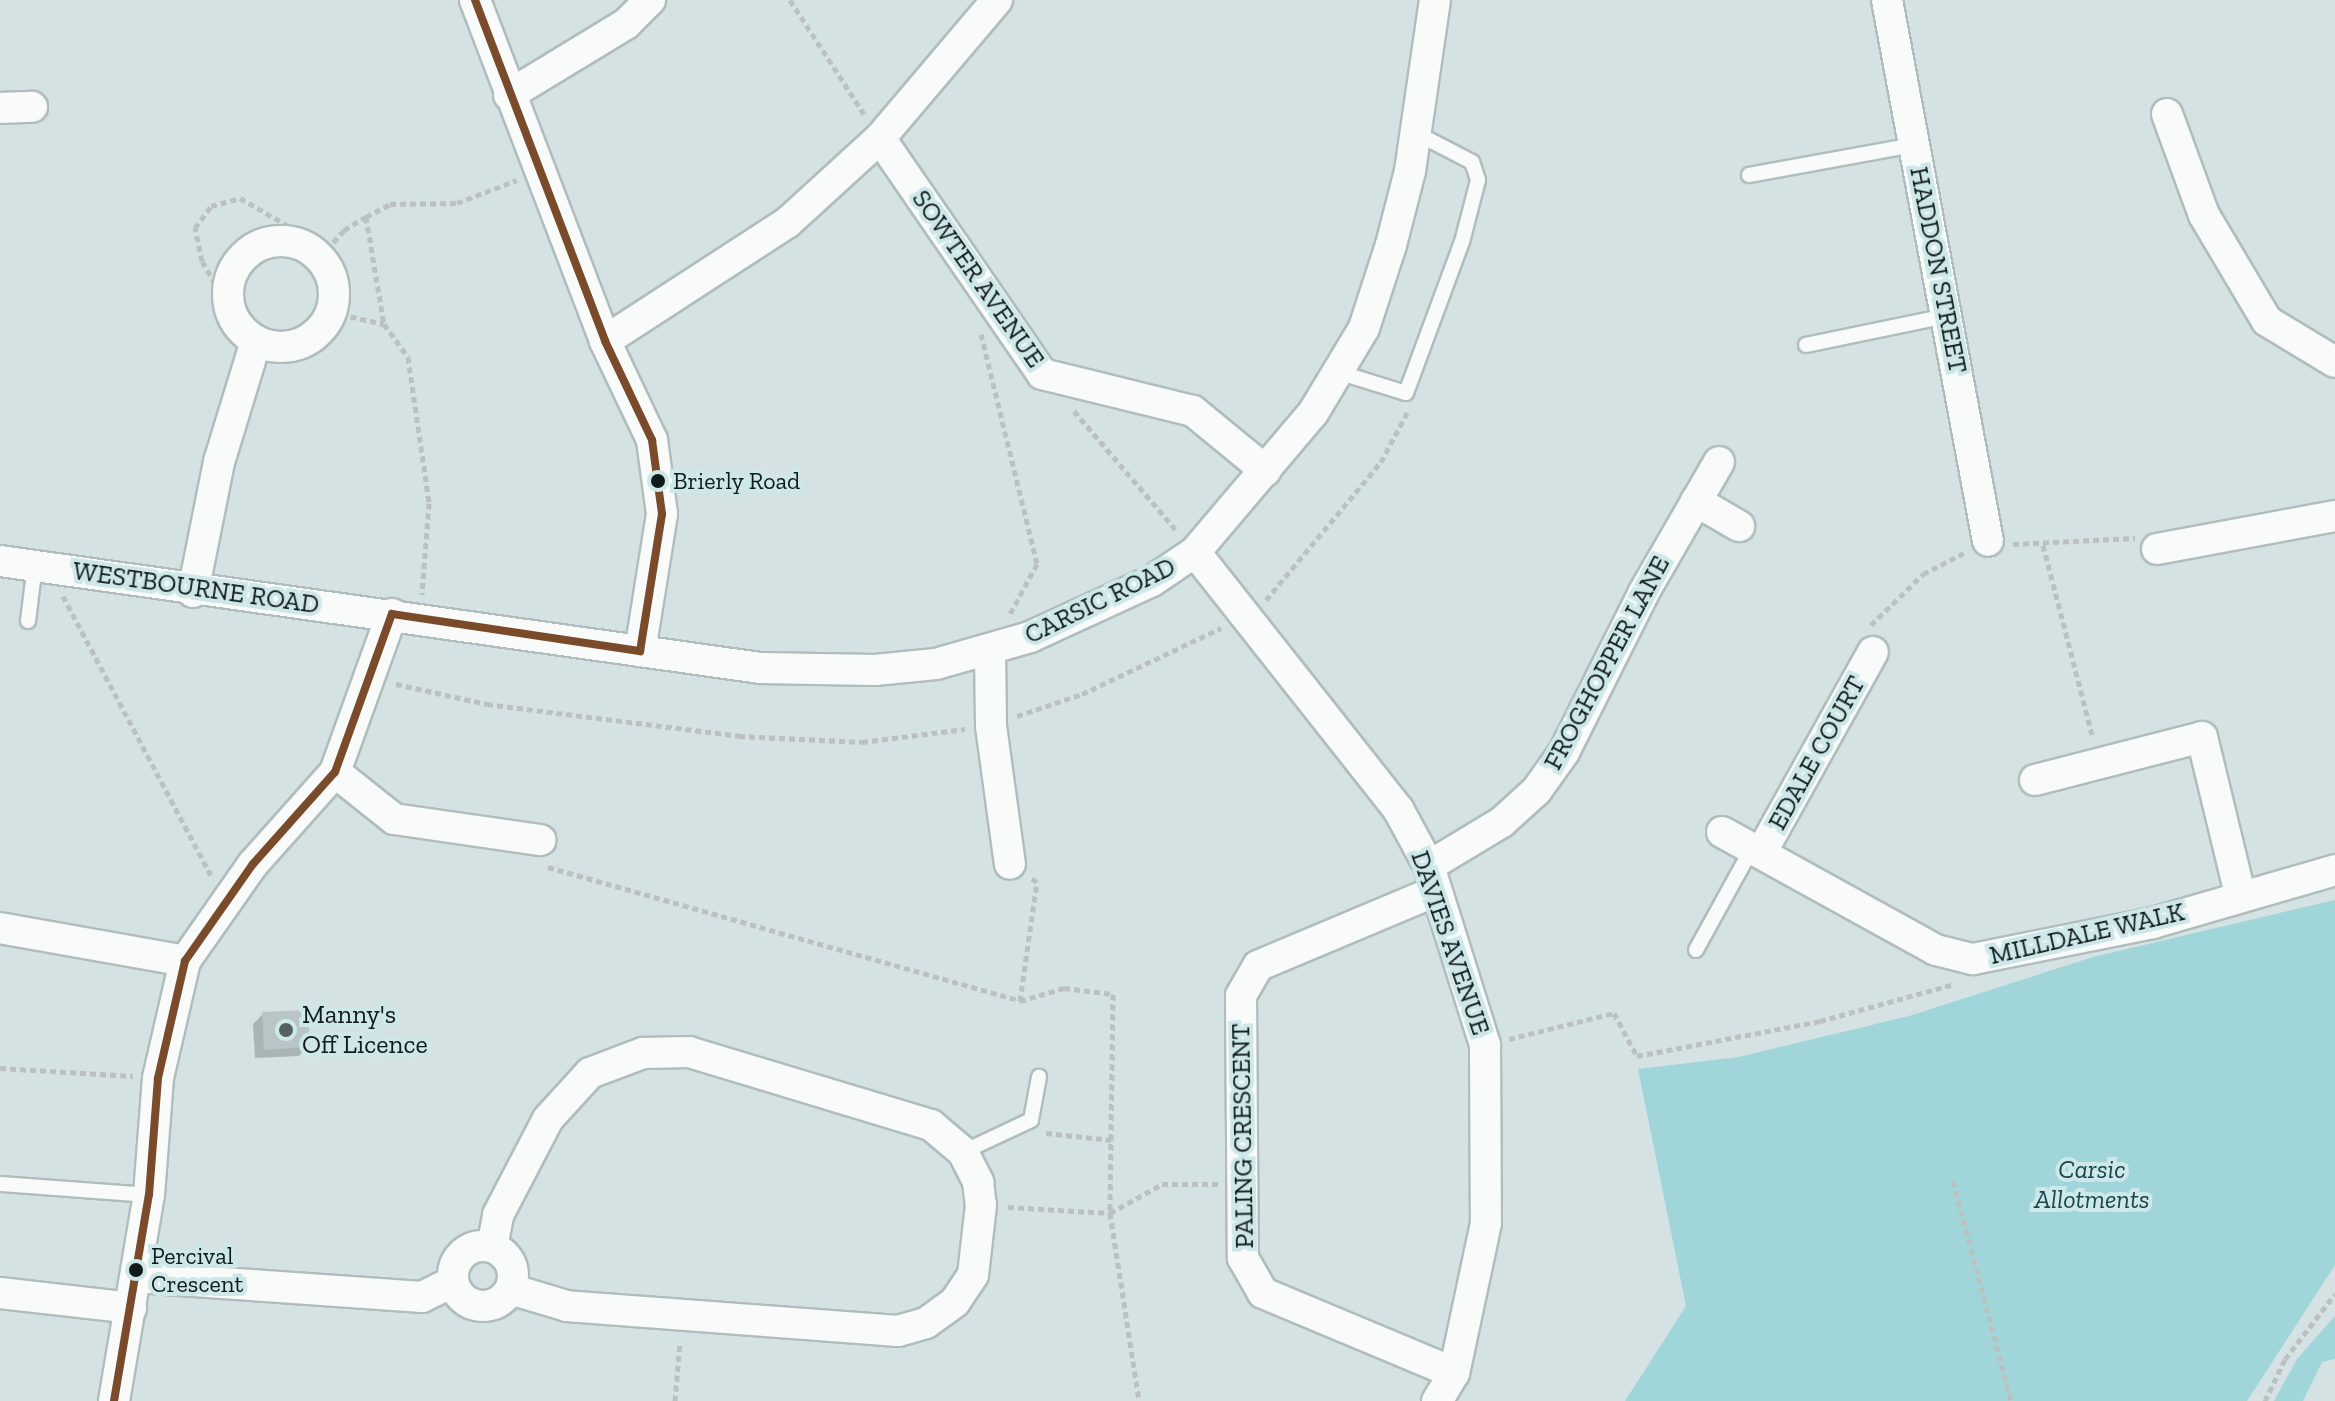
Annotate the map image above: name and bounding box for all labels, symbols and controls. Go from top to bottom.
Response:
street label: HADDON STREET [1903,164,1973,376]
street label: SOWTER AVENUE [905,184,1051,374]
place label: Brierly Road [673,467,801,495]
marker: Brierly Road [650,473,666,489]
street label: CARSIC ROAD [1020,551,1180,651]
street label: FROGHOPPER LANE [1537,551,1677,775]
street label: WESTBOURNE ROAD [71,555,321,621]
street label: EDALE COURT [1762,671,1872,835]
street label: DAVIES AVENUE [1404,847,1496,1039]
street label: MILLDALE WALK [1986,896,2188,972]
place label: Manny's Off Licence [302,999,428,1060]
marker: Manny's Off Licence [277,1021,295,1039]
street label: PALING CRESCENT [1225,1023,1261,1249]
park label: Carsic Allotments [2034,1154,2150,1216]
place label: Percival Crescent [151,1242,243,1298]
marker: Percival Crescent [128,1262,144,1278]

